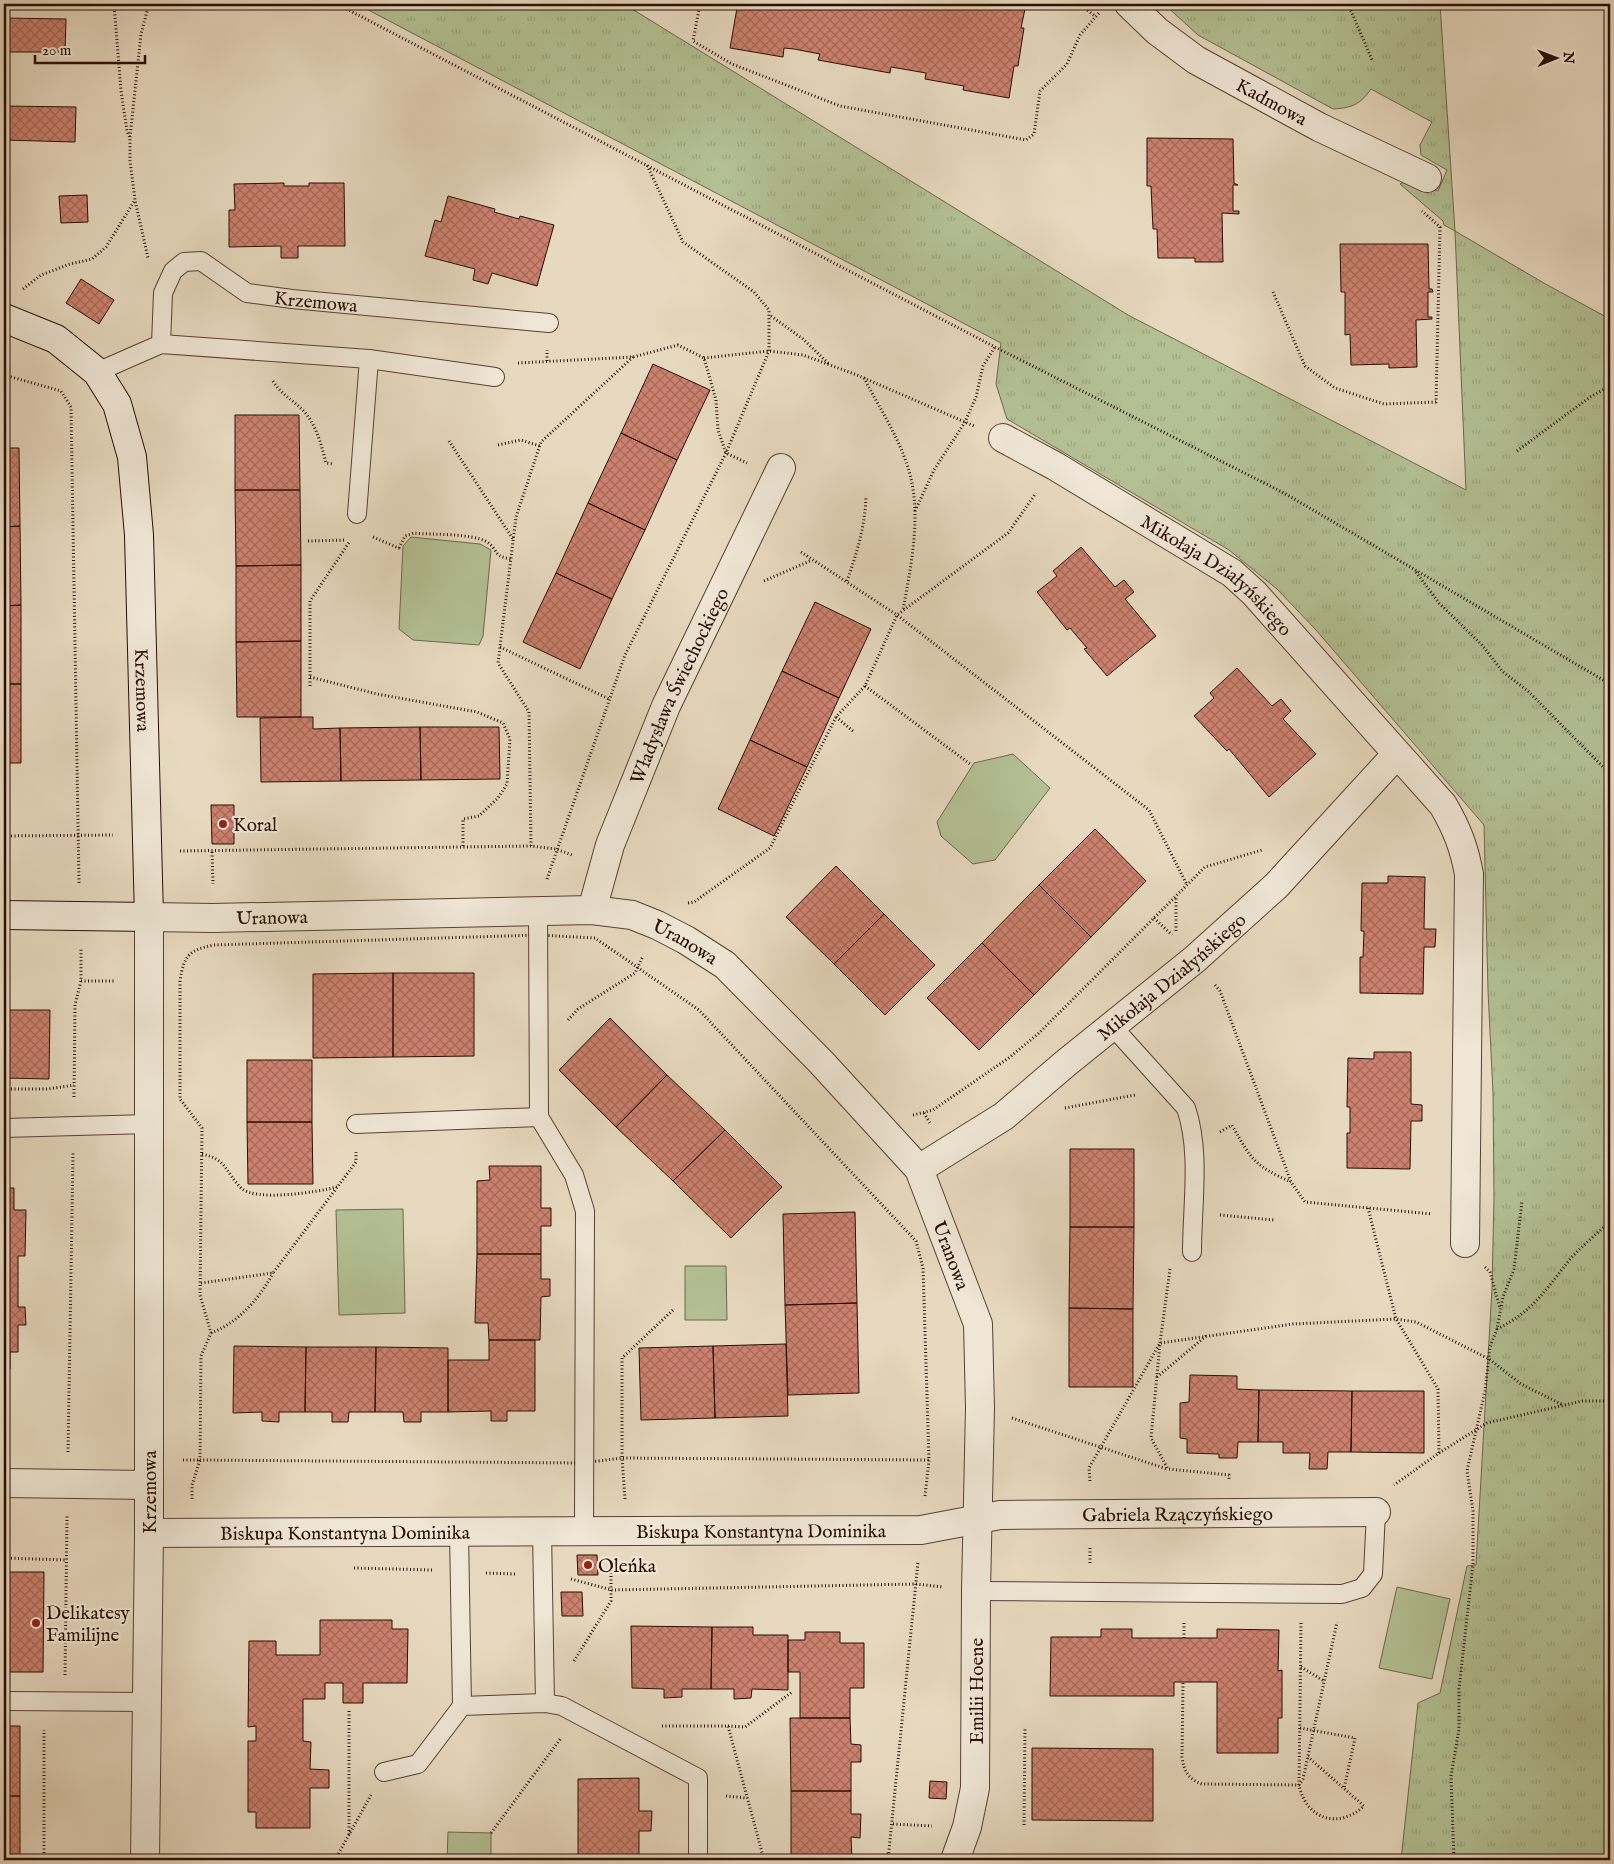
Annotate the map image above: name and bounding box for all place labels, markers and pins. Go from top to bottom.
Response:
place label: Koral [233,814,278,838]
marker: Koral [217,818,229,830]
place label: Oleńka [598,1555,657,1579]
marker: Oleńka [582,1559,594,1571]
place label: Delikatesy Familijne [46,1602,131,1648]
marker: Delikatesy Familijne [30,1617,42,1629]

